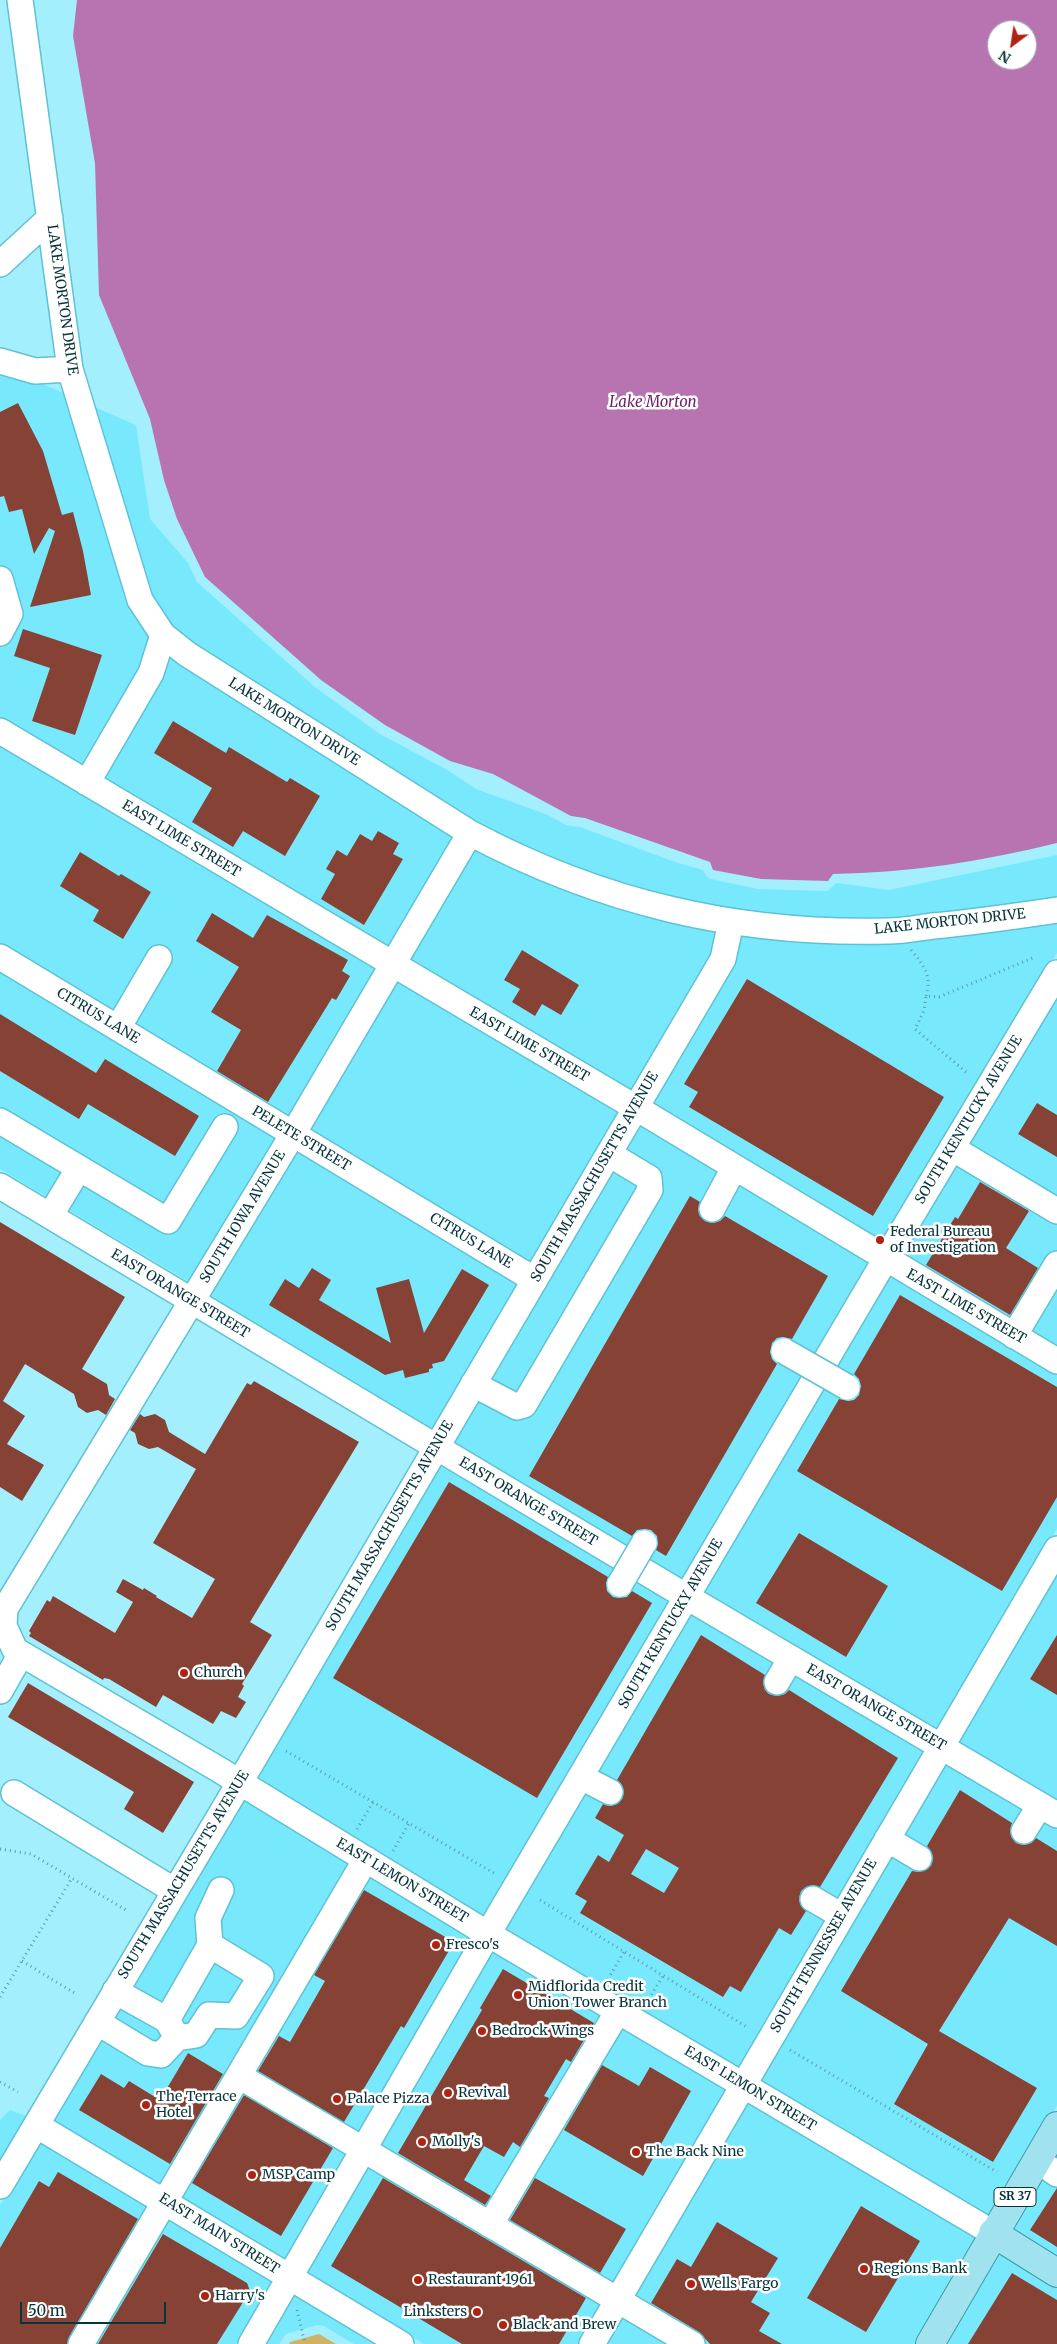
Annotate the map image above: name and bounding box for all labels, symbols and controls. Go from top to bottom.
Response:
north arrow [987,20,1037,70]
text: N [995,46,1014,68]
street label: LAKE MORTON DRIVE [43,224,81,376]
water label: Lake Morton [609,394,697,412]
street label: LAKE MORTON DRIVE [225,675,363,769]
street label: EAST LIME STREET [119,797,243,881]
street label: LAKE MORTON DRIVE [874,906,1026,938]
street label: CITRUS LANE [53,985,143,1047]
street label: EAST LIME STREET [466,1004,592,1086]
street label: SOUTH KENTUCKY AVENUE [912,1033,1026,1207]
street label: SOUTH MASSACHUSETTS AVENUE [528,1069,662,1285]
street label: PELETE STREET [249,1103,353,1175]
street label: SOUTH IOWA AVENUE [197,1148,289,1286]
street label: CITRUS LANE [426,1210,516,1272]
place label: Federal Bureau of Investigation [890,1224,996,1256]
marker: Federal Bureau of Investigation [874,1234,886,1246]
street label: EAST ORANGE STREET [108,1246,252,1342]
street label: EAST LIME STREET [903,1266,1029,1348]
street label: SOUTH MASSACHUSETTS AVENUE [323,1418,457,1634]
street label: EAST ORANGE STREET [456,1454,600,1550]
street label: SOUTH KENTUCKY AVENUE [615,1536,727,1712]
street label: EAST ORANGE STREET [803,1661,949,1755]
place label: Church [194,1665,243,1681]
marker: Church [178,1667,190,1679]
street label: SOUTH MASSACHUSETTS AVENUE [115,1768,253,1982]
street label: EAST LEMON STREET [333,1835,471,1927]
street label: SOUTH TENNESSEE AVENUE [767,1856,881,2036]
place label: Fresco's [446,1937,499,1953]
marker: Fresco's [430,1939,442,1951]
place label: Midflorida Credit Union Tower Branch [528,1979,667,2011]
marker: Midflorida Credit Union Tower Branch [512,1989,524,2001]
place label: Bedrock Wings [492,2023,594,2039]
marker: Bedrock Wings [476,2025,488,2037]
street label: EAST LEMON STREET [681,2043,819,2135]
place label: Revival [458,2085,507,2101]
marker: Revival [442,2087,454,2099]
place label: The Terrace Hotel [156,2089,237,2122]
place label: Palace Pizza [347,2091,429,2107]
marker: Palace Pizza [331,2093,343,2105]
marker: The Terrace Hotel [140,2099,152,2111]
place label: Molly's [432,2134,481,2150]
marker: Molly's [416,2136,428,2148]
place label: The Back Nine [646,2144,744,2160]
marker: The Back Nine [630,2146,642,2158]
place label: MSP Camp [262,2167,335,2183]
marker: MSP Camp [246,2169,258,2181]
road number: SR 37 [994,2188,1036,2206]
street label: EAST MAIN STREET [156,2190,282,2278]
place label: Regions Bank [874,2261,967,2277]
marker: Regions Bank [858,2263,870,2275]
place label: Restaurant 1961 [428,2272,533,2288]
marker: Restaurant 1961 [412,2274,424,2286]
place label: Wells Fargo [701,2276,778,2292]
marker: Wells Fargo [685,2278,697,2290]
place label: Harry's [215,2288,265,2304]
marker: Harry's [199,2290,211,2302]
scale bar [22,2292,169,2324]
text: 50 m [28,2301,65,2320]
place label: Linksters [403,2304,467,2320]
marker: Linksters [471,2306,483,2318]
place label: Black and Brew [513,2317,616,2333]
marker: Black and Brew [497,2319,509,2331]

